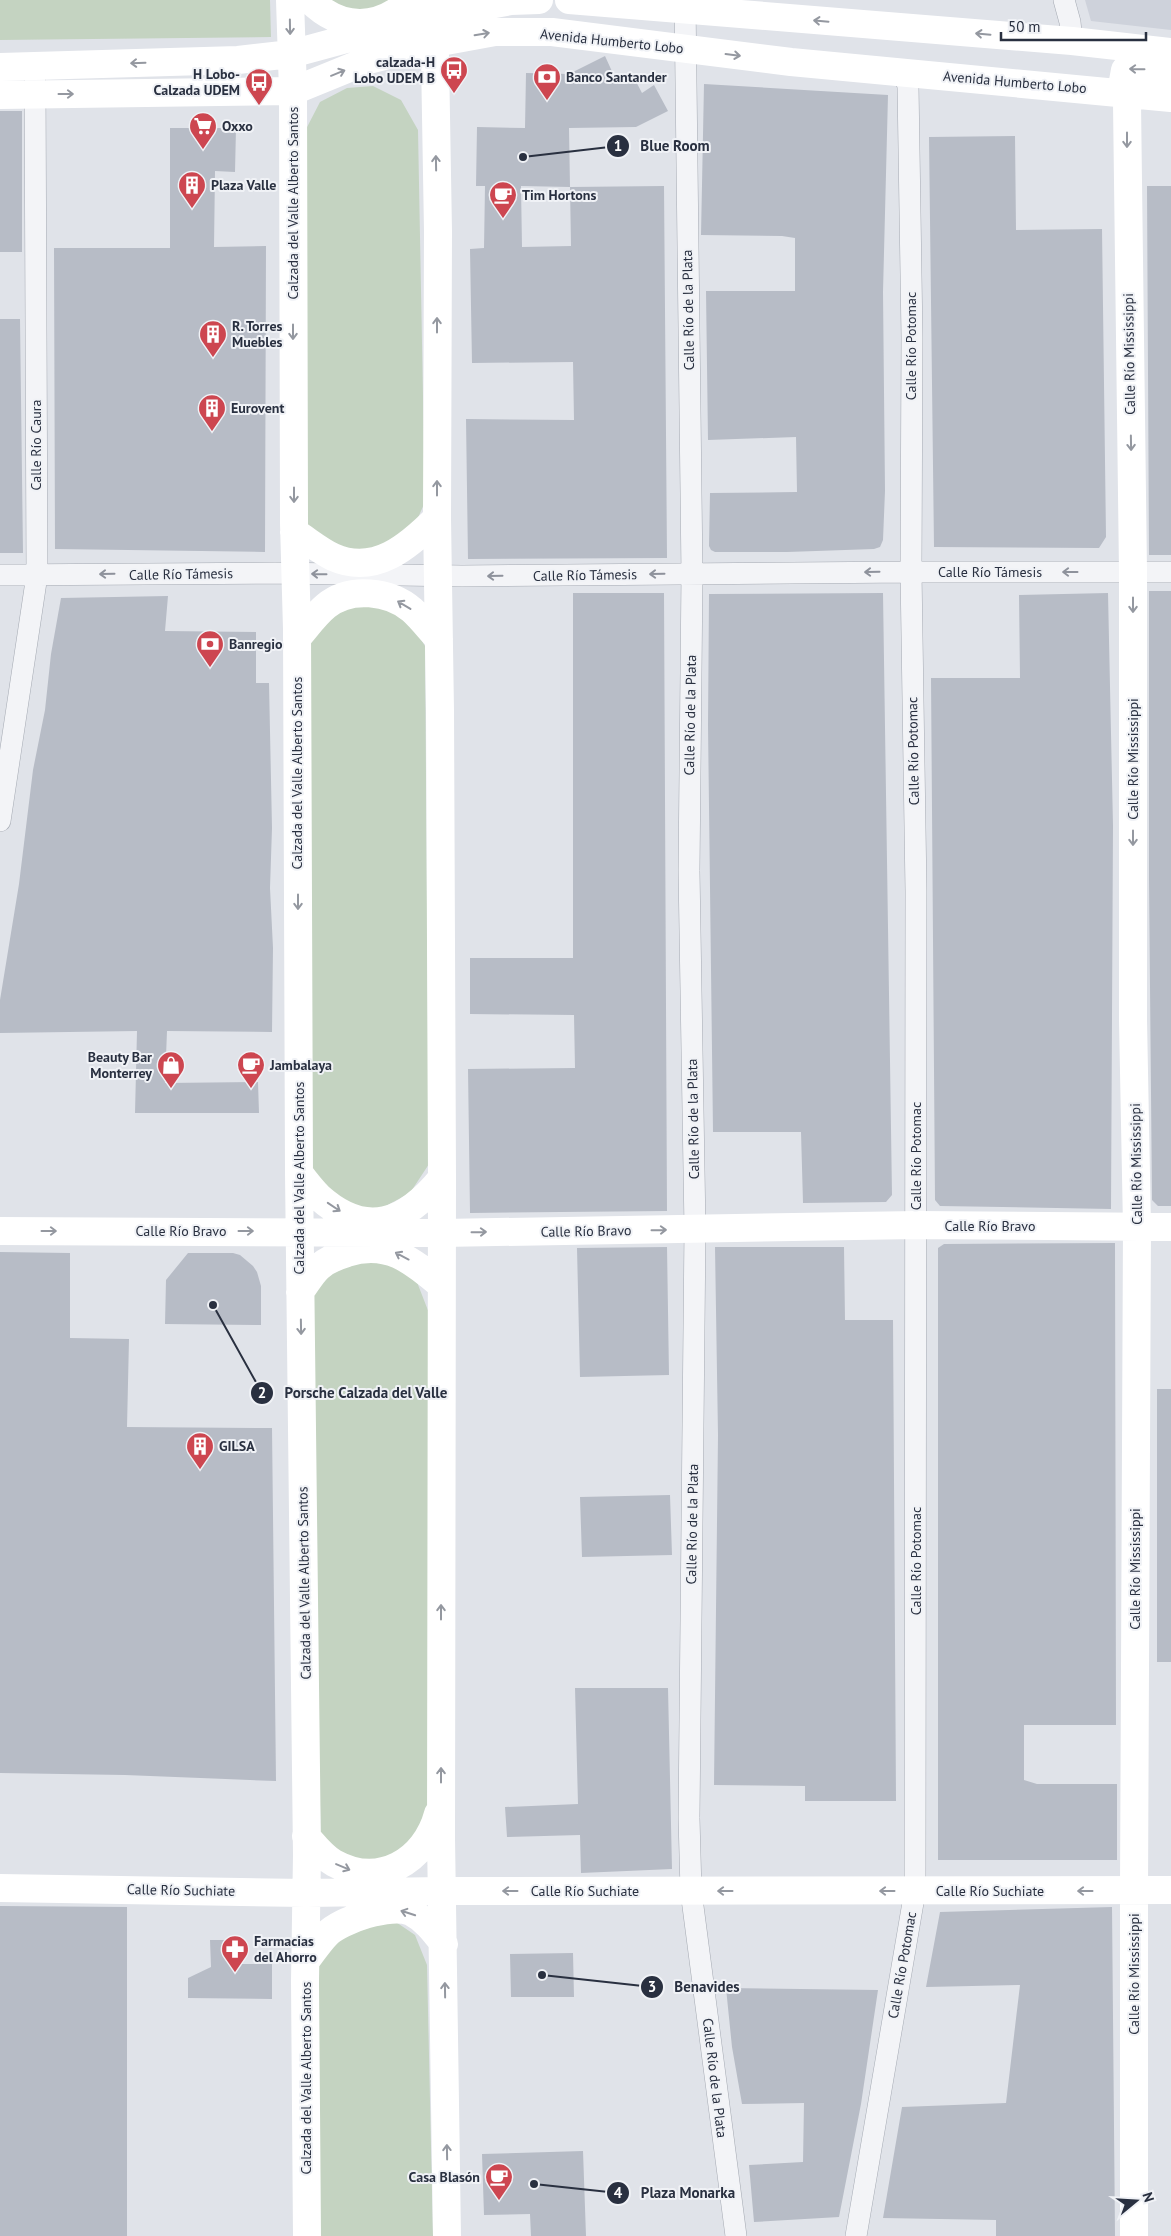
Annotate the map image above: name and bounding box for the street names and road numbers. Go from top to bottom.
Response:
street label: Avenida Humberto Lobo [539,25,685,57]
street label: Avenida Humberto Lobo [942,67,1088,97]
street label: Calzada del Valle Alberto Santos [284,106,302,300]
street label: Calle Río de la Plata [678,249,698,370]
street label: Calle Río Potomac [902,292,920,400]
street label: Calle Río Mississippi [1119,293,1139,415]
street label: Calle Río Caura [27,400,45,490]
street label: Calle Río Támesis [938,563,1042,581]
street label: Calle Río Támesis [129,564,233,584]
street label: Calle Río Támesis [533,565,637,585]
street label: Calle Río de la Plata [680,654,700,775]
street label: Calzada del Valle Alberto Santos [288,676,306,870]
street label: Calle Río Potomac [903,697,923,805]
street label: Calle Río Mississippi [1124,698,1142,820]
street label: Calle Río de la Plata [683,1058,703,1179]
street label: Calzada del Valle Alberto Santos [290,1081,308,1275]
street label: Calle Río Potomac [907,1102,925,1210]
street label: Calle Río Mississippi [1126,1103,1146,1225]
street label: Calle Río Bravo [945,1217,1035,1235]
street label: Calle Río Bravo [540,1221,632,1241]
street label: Calle Río Bravo [136,1222,226,1240]
street label: Calle Río de la Plata [682,1463,702,1584]
street label: Calzada del Valle Alberto Santos [293,1486,315,1680]
street label: Calle Río Potomac [907,1507,925,1615]
street label: Calle Río Mississippi [1126,1508,1144,1630]
street label: Calle Río Suchiate [127,1880,235,1900]
street label: Calle Río Suchiate [531,1882,639,1900]
street label: Calle Río Suchiate [936,1882,1044,1900]
street label: Calle Río Potomac [884,1910,920,2020]
street label: Calle Río Mississippi [1125,1913,1143,2035]
street label: Calzada del Valle Alberto Santos [297,1981,315,2175]
street label: Calle Río de la Plata [699,2017,731,2139]

